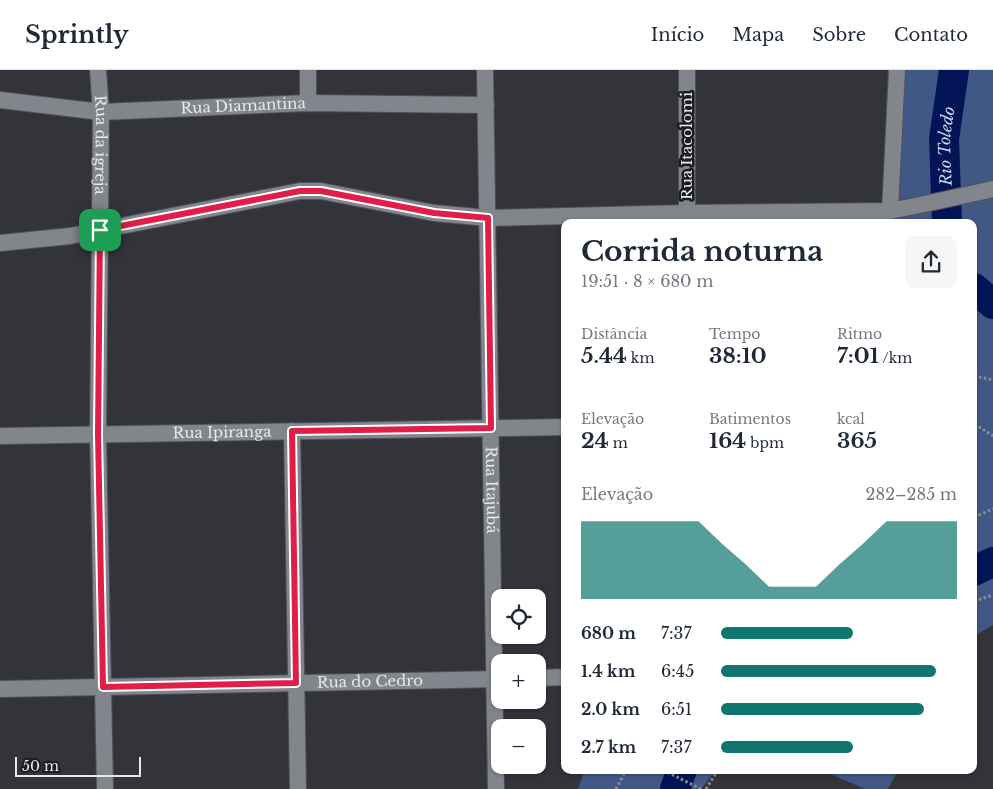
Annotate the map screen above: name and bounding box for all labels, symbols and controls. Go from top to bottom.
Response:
text: Sprintly [25,20,128,49]
text: Início [651,24,704,46]
text: Mapa [732,24,784,46]
text: Sobre [812,24,866,46]
text: Contato [894,24,968,46]
street label: Rua Itacolomi [677,92,696,200]
street label: Rua Diamantina [180,93,307,118]
street label: Rua da igreja [91,94,111,195]
water label: Rio Toledo [934,105,959,187]
pin [79,209,121,251]
icon: arrive [86,216,114,244]
text: Corrida noturna [581,234,823,269]
button: share [905,236,957,288]
text: 19:51 · 8 × 680 m [581,271,713,291]
text: Distância [581,325,647,343]
text: Tempo [709,325,760,343]
text: Ritmo [837,325,882,343]
text: 5.44 [581,343,627,369]
text: 38:10 [709,343,767,369]
text: 7:01 [837,343,879,369]
text: km [627,349,655,367]
text: /km [879,349,912,367]
text: Elevação [581,410,644,428]
text: Batimentos [709,410,791,428]
text: kcal [837,410,865,428]
street label: Rua Ipiranga [172,422,272,442]
text: 24 [581,428,609,454]
text: 164 [709,428,746,454]
text: 365 [837,428,877,454]
text: m [609,434,628,452]
text: bpm [746,434,784,452]
street label: Rua Itajubá [482,446,502,534]
text: Elevação [581,484,653,504]
text: 282–285 m [866,484,957,504]
map controls [491,589,546,774]
button: locate [491,589,546,644]
text: 680 m [581,623,636,643]
text: 7:37 [661,623,691,643]
button: + [491,654,546,709]
text: 1.4 km [581,661,635,681]
text: 6:45 [661,661,694,681]
street label: Rua do Cedro [317,671,423,692]
text: 2.0 km [581,699,640,719]
text: 6:51 [661,699,692,719]
button: − [491,719,546,774]
text: 2.7 km [581,737,636,757]
text: 7:37 [661,737,691,757]
scale bar [15,754,141,777]
text: 50 m [22,757,59,775]

